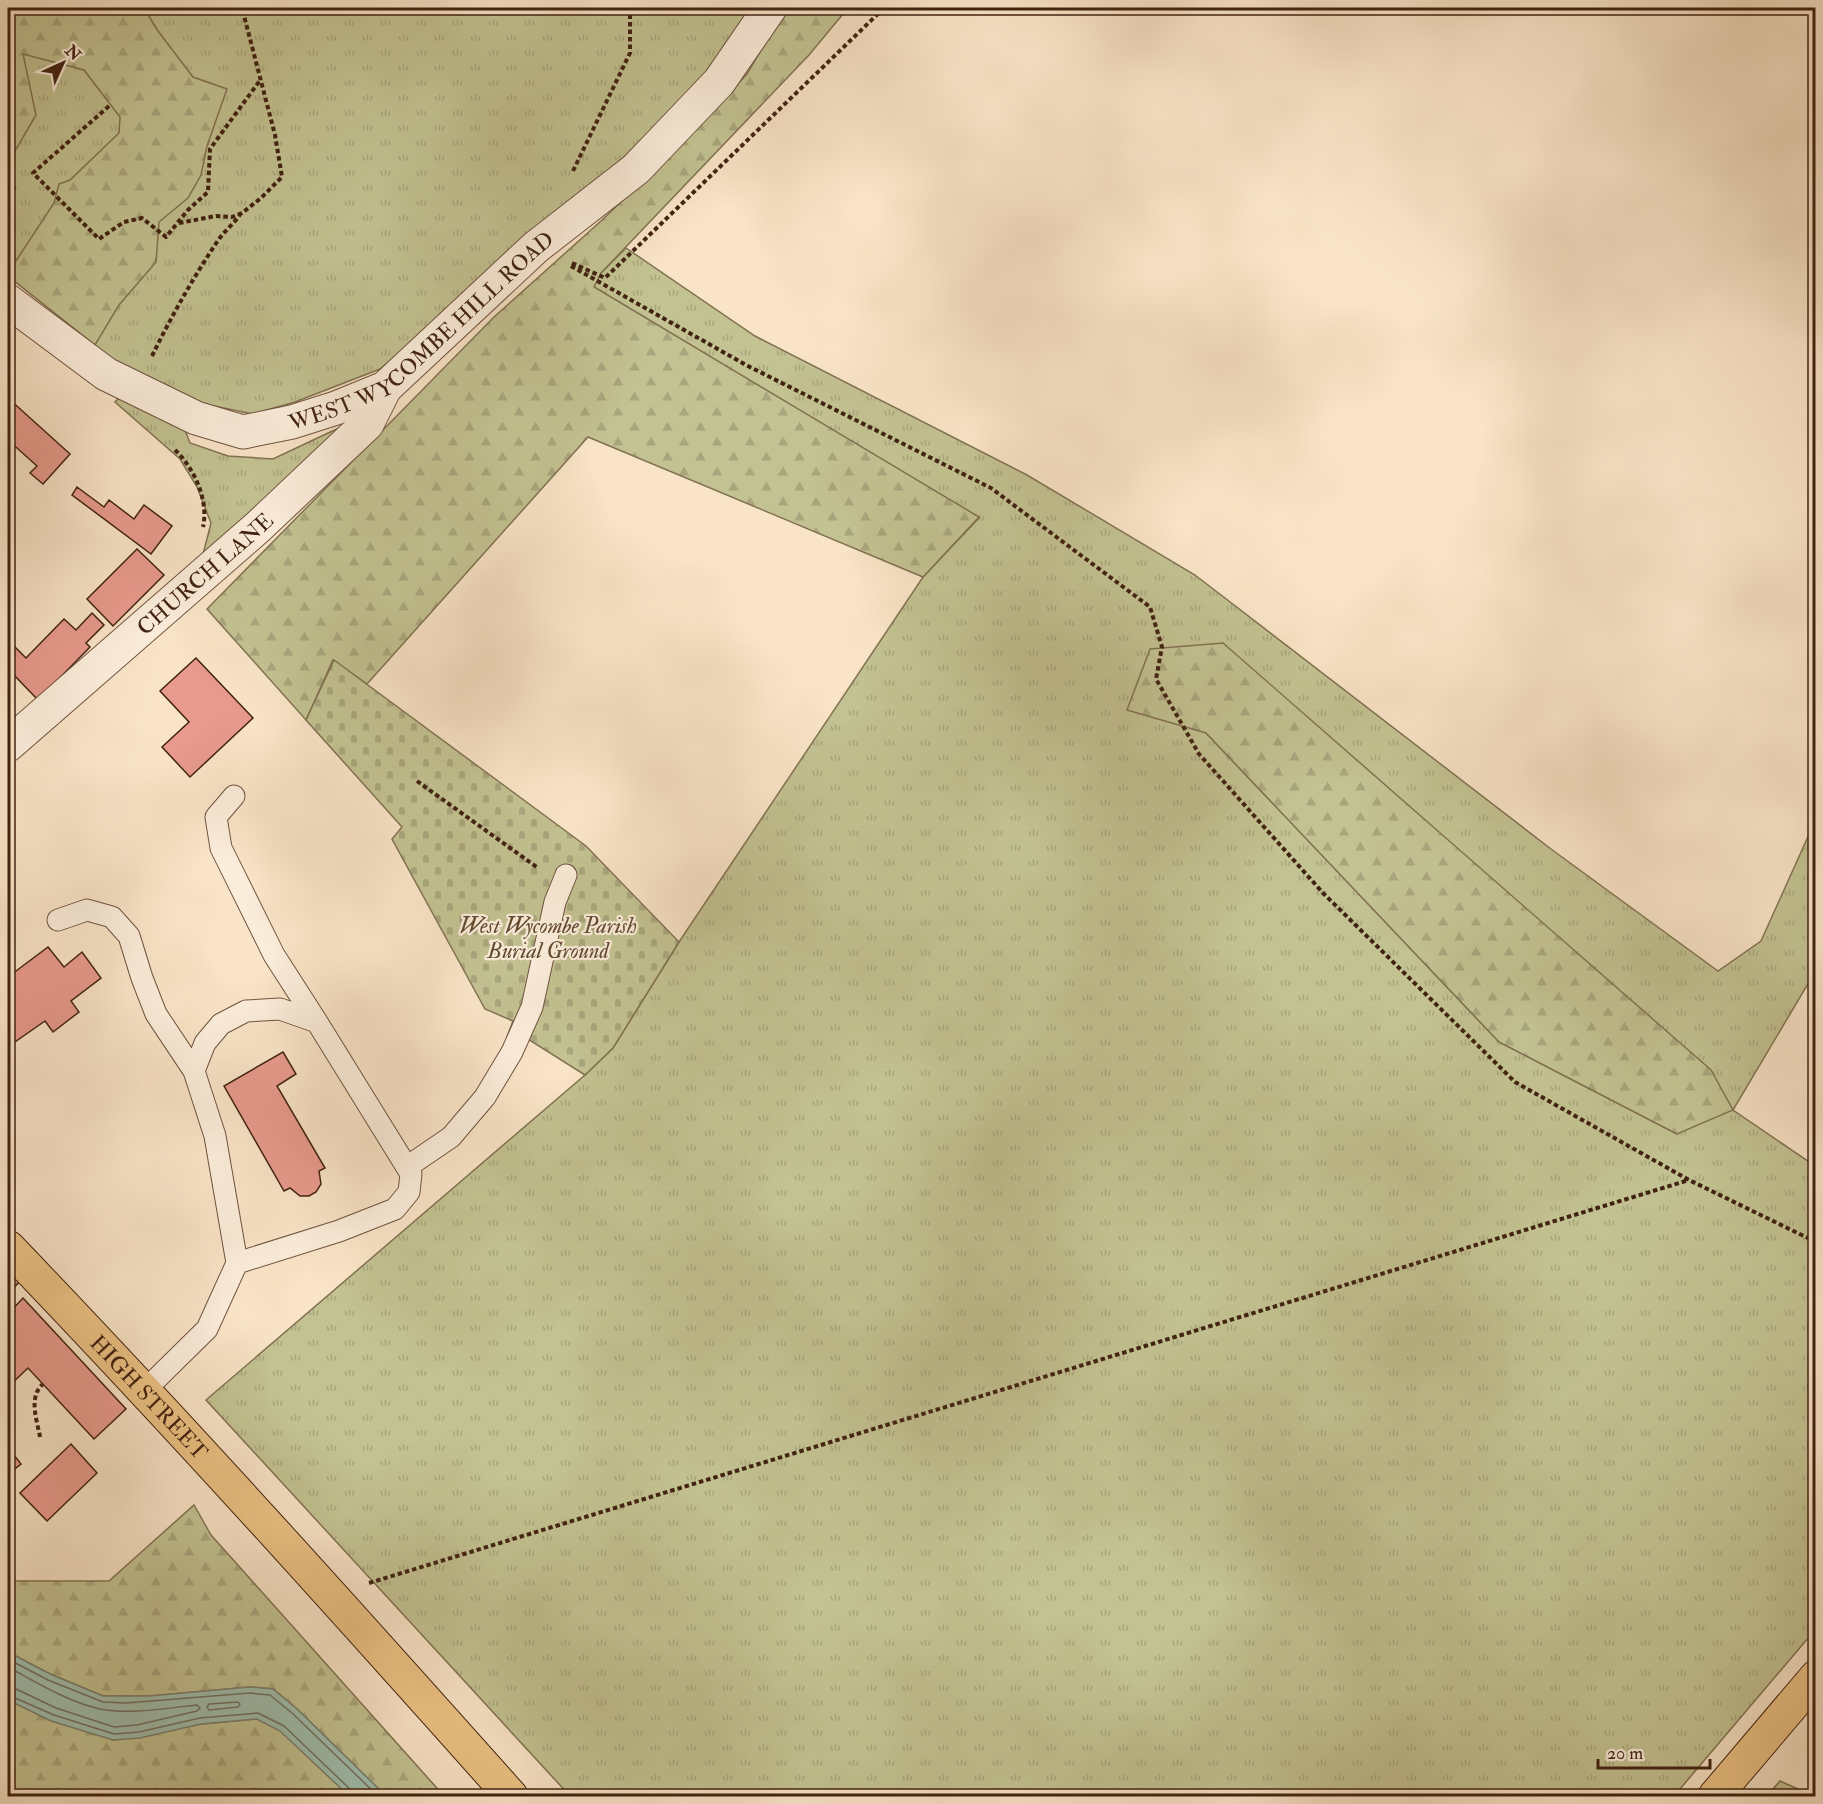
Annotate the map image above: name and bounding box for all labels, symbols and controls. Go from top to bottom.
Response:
north arrow [33,33,93,93]
text: N [60,40,86,66]
street label: WEST WYCOMBE HILL ROAD [284,225,560,437]
street label: CHURCH LANE [131,507,280,642]
park label: West Wycombe Parish Burial Ground [459,912,637,965]
street label: HIGH STREET [84,1329,214,1466]
scale bar [1598,1732,1710,1770]
text: 20 m [1607,1742,1643,1765]

